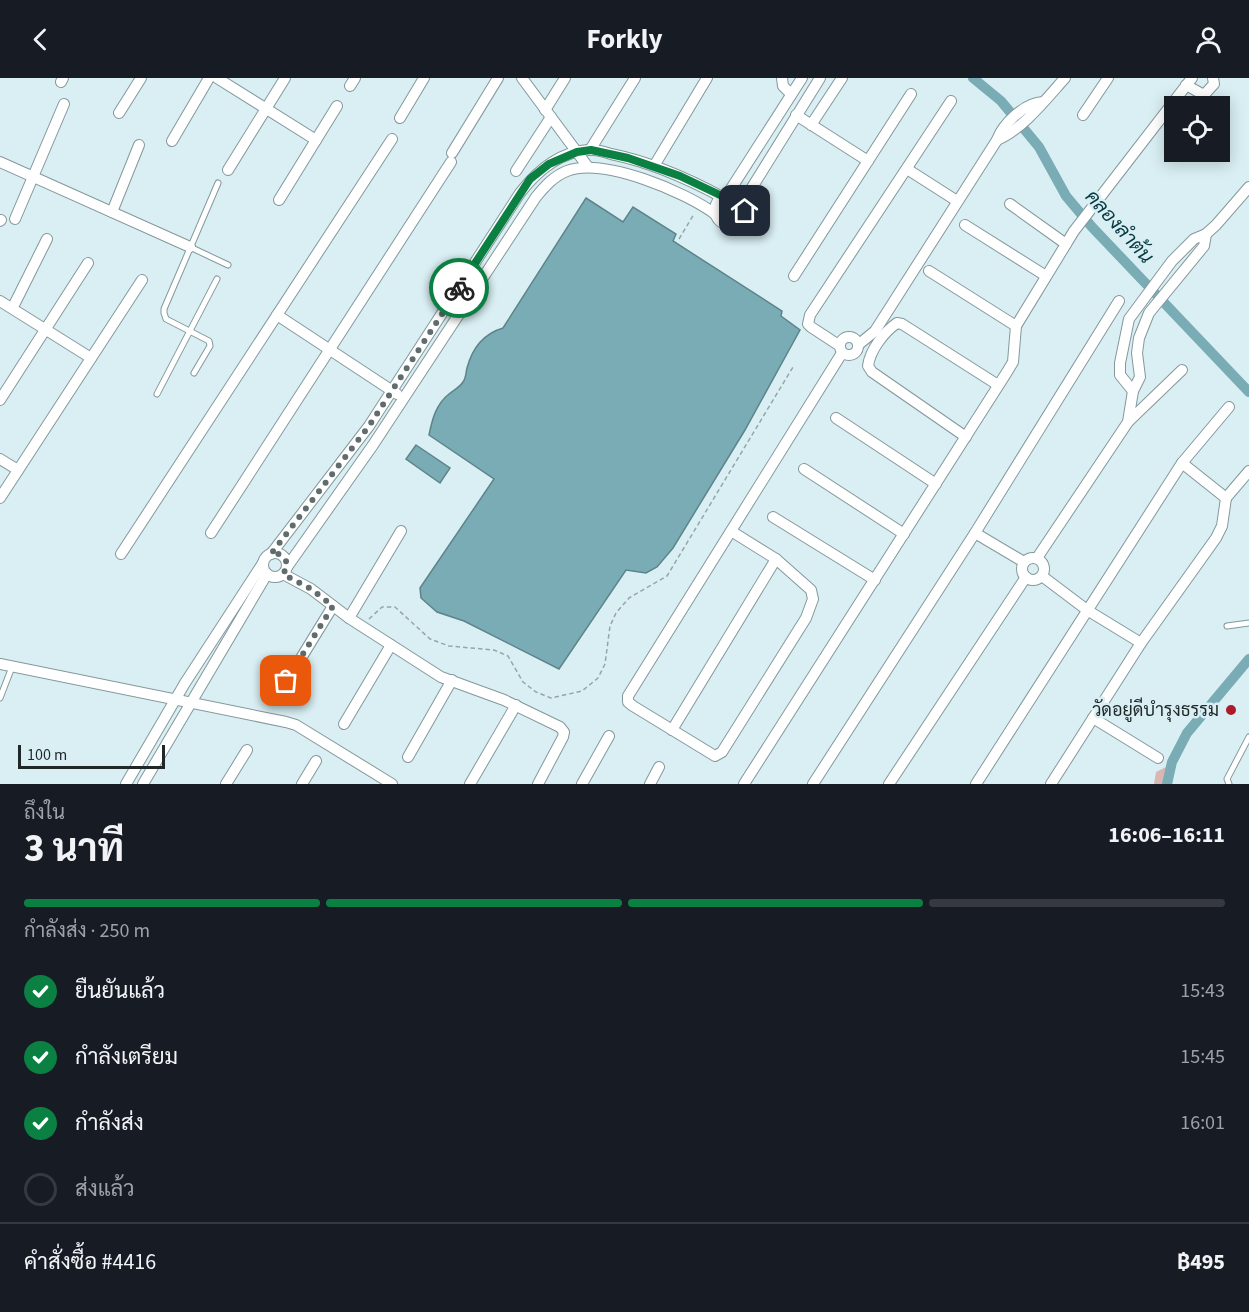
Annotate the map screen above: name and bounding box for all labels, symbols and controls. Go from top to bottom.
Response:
text: Forkly [587,20,662,59]
icon: back [24,23,57,56]
icon: person [1192,23,1225,56]
map controls [1164,96,1230,162]
button: locate [1164,96,1230,162]
water label: คลองลำต้น [1078,184,1160,270]
pin [719,185,770,236]
icon: home [728,194,761,227]
courier [429,258,489,318]
icon: bike [443,272,476,305]
pin [260,655,311,706]
icon: bag [269,664,302,697]
place label: วัดอยู่ดีบำรุงธรรม [1092,697,1219,723]
marker: วัดอยู่ดีบำรุงธรรม [1224,703,1238,717]
scale bar [18,742,165,770]
text: 100 m [27,744,67,766]
text: ถึงใน [24,799,65,827]
text: 16:06–16:11 [1108,819,1225,851]
text: 3 นาที [24,821,124,877]
text: กำลังส่ง · 250 m [24,917,150,945]
icon: check [24,975,57,1008]
text: ยืนยันแล้ว [75,975,165,1007]
text: 15:43 [1180,977,1225,1005]
icon: check [24,1041,57,1074]
text: กำลังเตรียม [75,1041,178,1073]
text: 15:45 [1180,1043,1225,1071]
icon: check [24,1107,57,1140]
text: กำลังส่ง [75,1107,144,1139]
text: 16:01 [1180,1109,1225,1137]
text: ส่งแล้ว [75,1173,135,1205]
text: คำสั่งซื้อ #4416 [24,1246,156,1278]
text: ฿495 [1177,1246,1225,1278]

